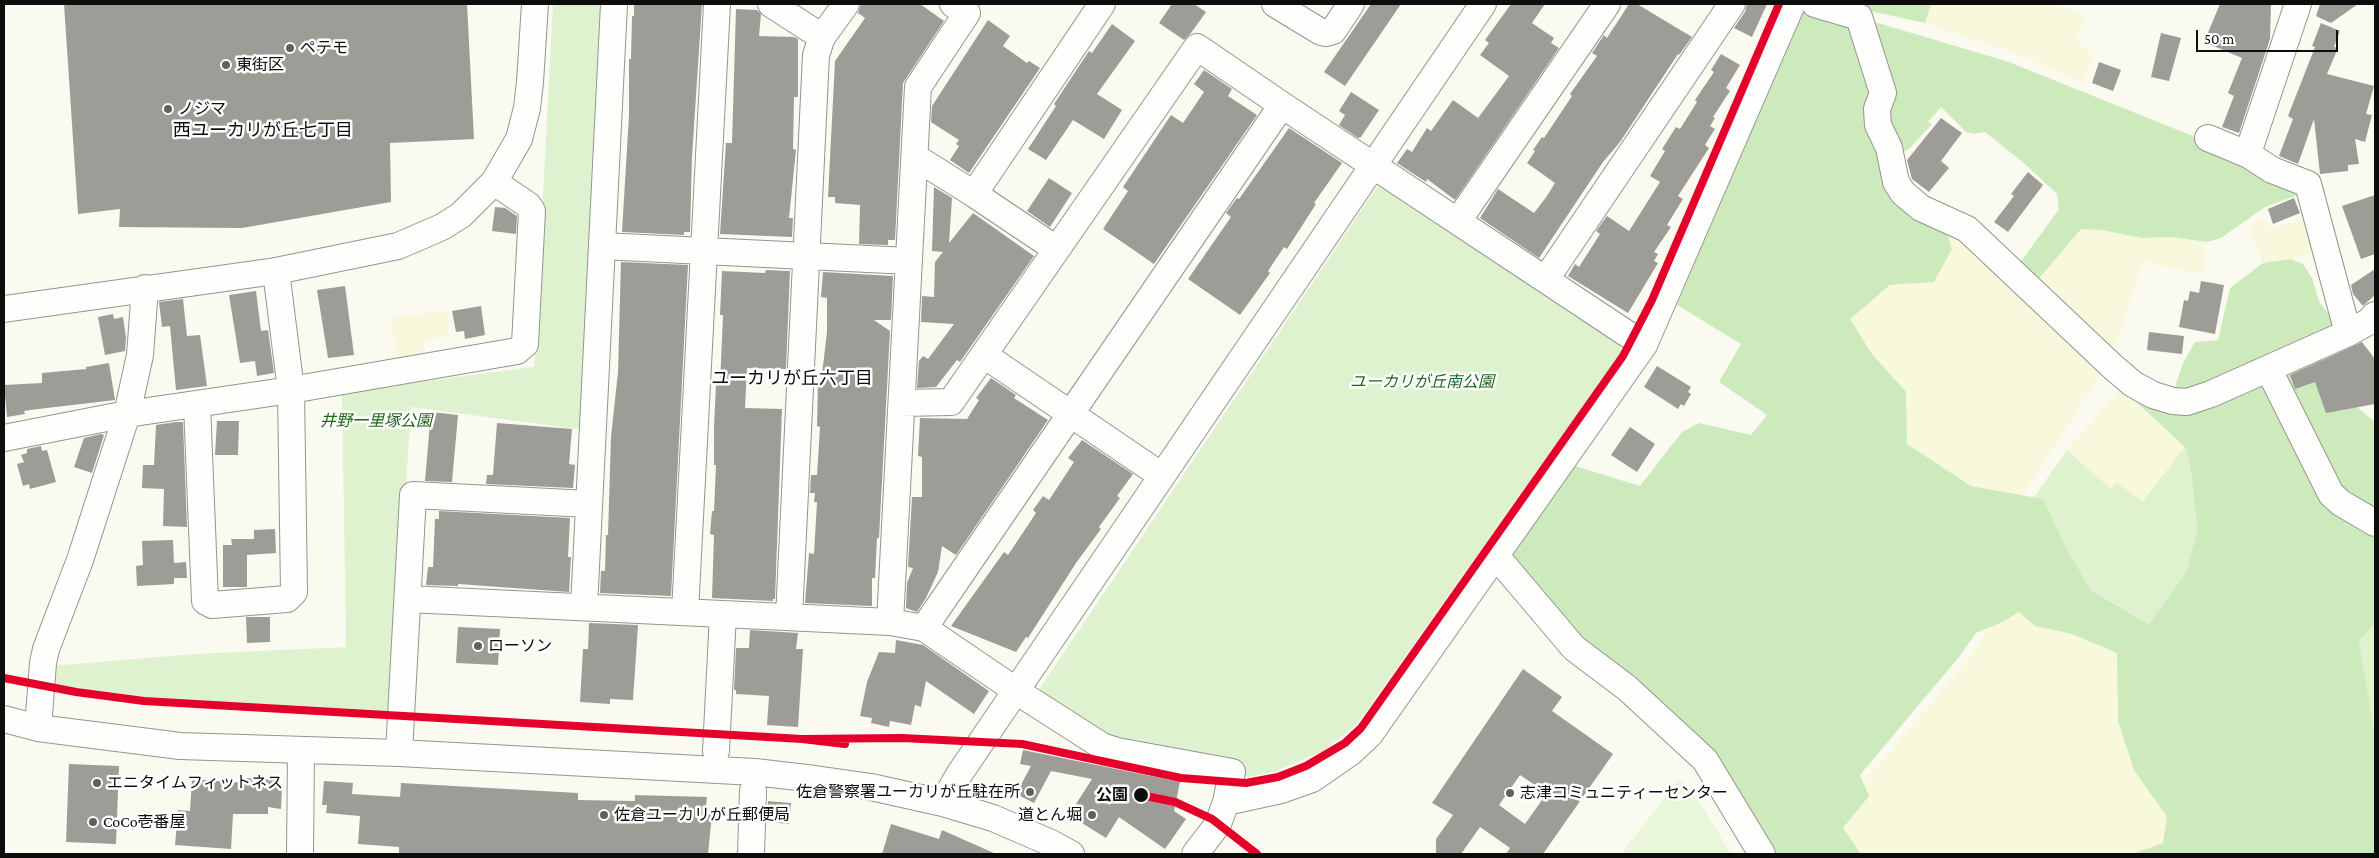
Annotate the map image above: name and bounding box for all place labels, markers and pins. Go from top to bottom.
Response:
place label: ペテモ [300,38,348,58]
marker: ペテモ [284,42,296,54]
place label: 東街区 [236,55,284,75]
marker: 東街区 [220,59,232,71]
place label: ノジマ [178,99,226,119]
marker: ノジマ [162,103,174,115]
place label: ローソン [488,636,552,656]
marker: ローソン [472,640,484,652]
place label: エニタイムフィットネス [107,773,283,793]
marker: エニタイムフィットネス [91,777,103,789]
place label: 佐倉警察署ユーカリが丘駐在所 [796,782,1020,802]
place label: 志津コミュニティーセンター [1520,783,1728,803]
place label: 公園 [1096,785,1128,805]
marker: 佐倉警察署ユーカリが丘駐在所 [1024,786,1036,798]
marker: 公園 [1132,786,1150,804]
marker: 志津コミュニティーセンター [1504,787,1516,799]
place label: 佐倉ユーカリが丘郵便局 [614,805,790,825]
place label: 道とん堀 [1018,805,1082,825]
marker: 佐倉ユーカリが丘郵便局 [598,809,610,821]
marker: 道とん堀 [1086,809,1098,821]
place label: CoCo壱番屋 [103,812,186,832]
marker: CoCo壱番屋 [87,816,99,828]

